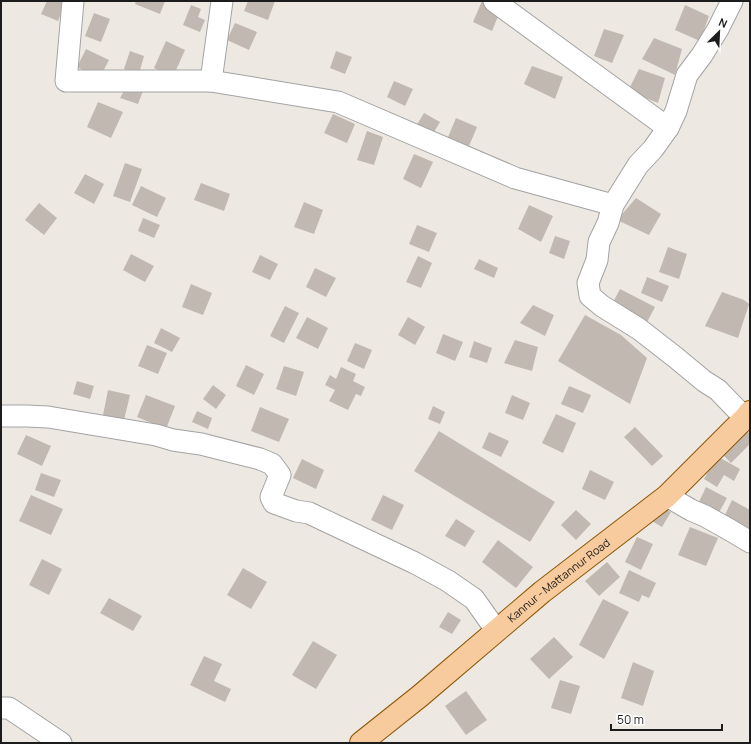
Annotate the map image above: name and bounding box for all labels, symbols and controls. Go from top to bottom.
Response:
north arrow [699,12,739,52]
text: N [717,14,730,31]
street label: Kannur - Mattannur Road [504,535,613,625]
scale bar [611,706,722,732]
text: 50 m [617,711,644,728]

